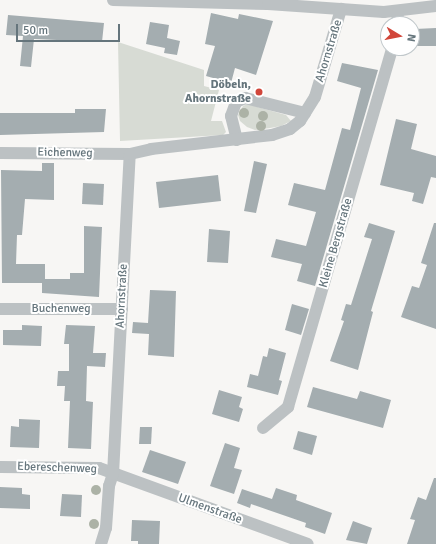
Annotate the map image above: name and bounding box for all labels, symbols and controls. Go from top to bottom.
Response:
scale bar [18,16,122,42]
north arrow [380,16,420,56]
street label: Ahornstraße [313,18,345,84]
text: 50 m [23,23,48,38]
text: N [404,33,418,43]
place label: Döbeln, Ahornstraße [185,78,251,106]
marker: Döbeln, Ahornstraße [254,87,264,97]
street label: Eichenweg [37,145,93,161]
street label: Kleine Bergstraße [316,197,356,289]
street label: Ahornstraße [113,263,131,329]
street label: Buchenweg [31,302,91,316]
street label: Ebereschenweg [17,459,97,477]
street label: Ulmenstraße [176,491,244,527]

